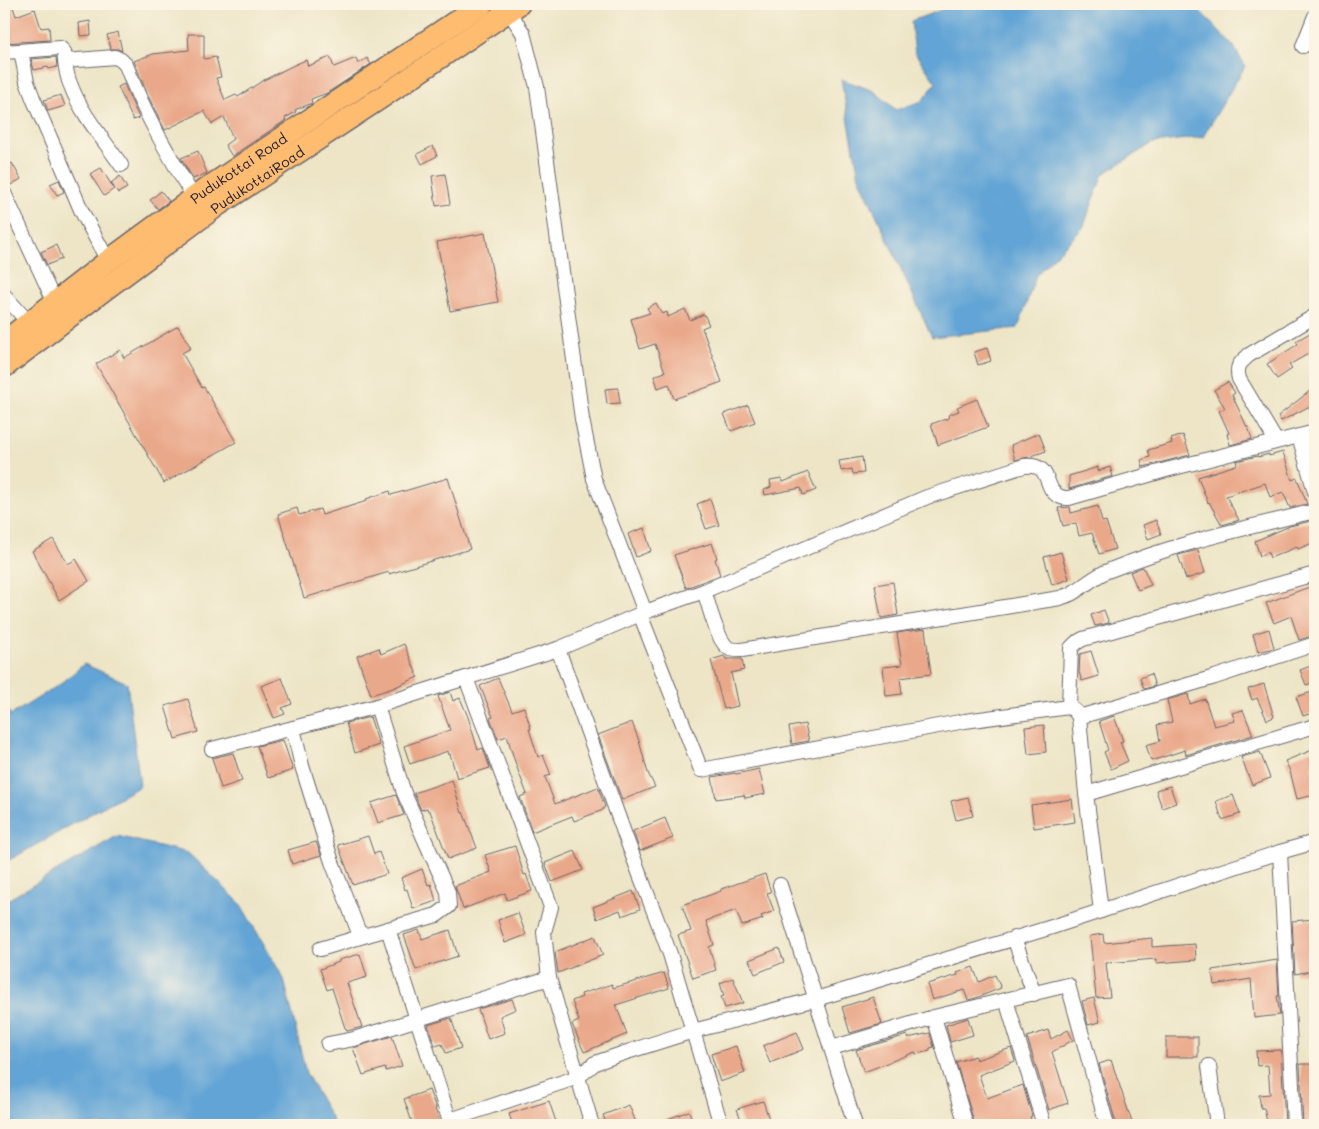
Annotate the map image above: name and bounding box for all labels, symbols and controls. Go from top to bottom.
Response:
street label: Pudukottai Road [186,128,290,207]
street label: PudukottaiRoad [206,141,308,217]

